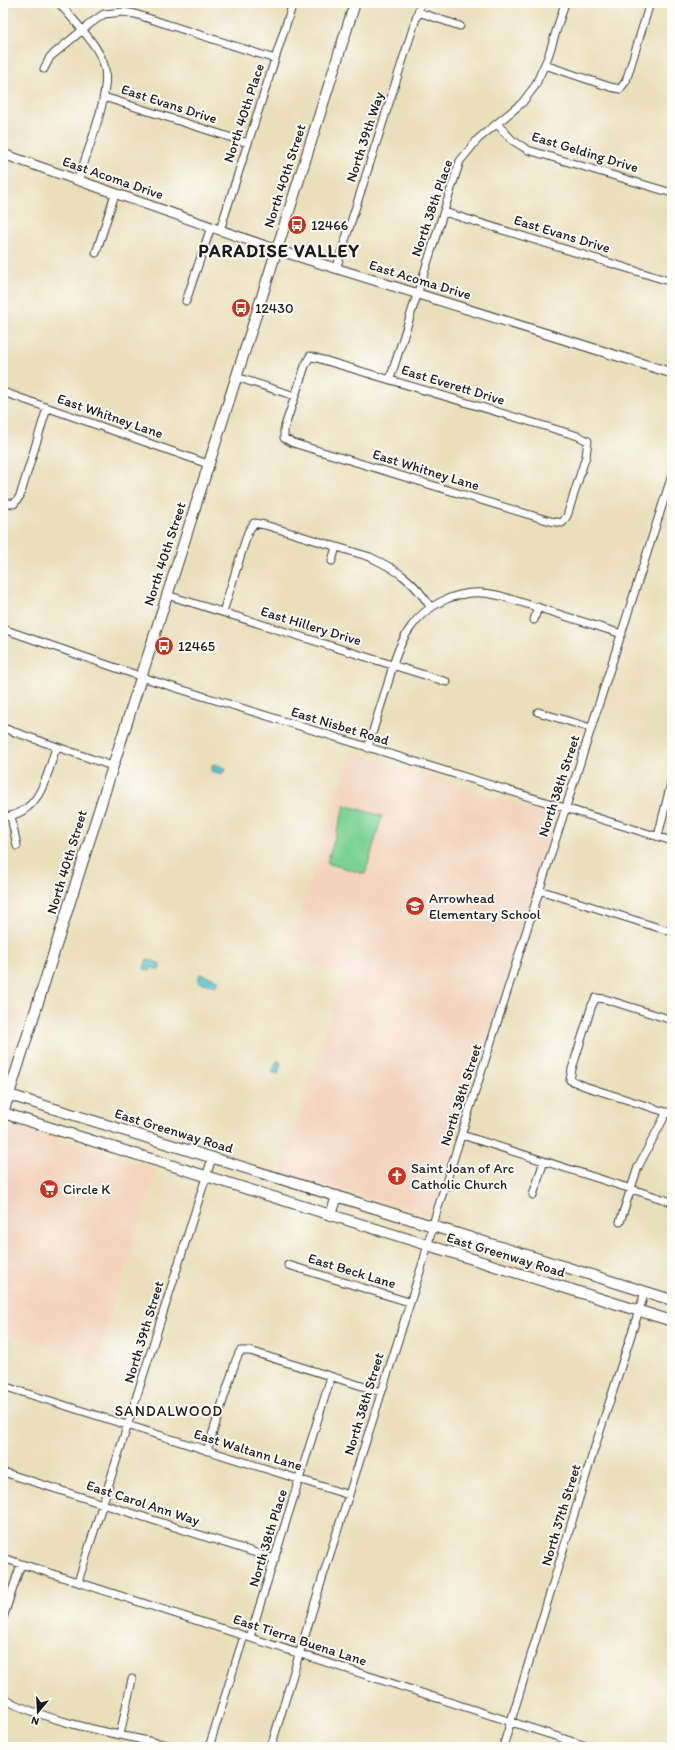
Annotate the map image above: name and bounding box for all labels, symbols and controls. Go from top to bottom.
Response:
street label: North 40th Place [220,61,268,165]
street label: East Evans Drive [119,81,219,128]
street label: North 39th Way [342,89,388,184]
street label: North 40th Street [260,122,310,230]
street label: East Gelding Drive [530,128,641,176]
street label: East Acoma Drive [60,153,166,203]
street label: North 38th Place [407,157,457,259]
street label: East Evans Drive [512,211,612,257]
bus stop icon: 12466 [286,214,308,236]
place label: 12466 [311,217,348,234]
district label: PARADISE VALLEY [198,240,360,262]
street label: East Acoma Drive [367,256,473,304]
bus stop icon: 12430 [230,297,252,319]
place label: 12430 [255,300,294,317]
street label: East Everett Drive [399,361,507,409]
street label: East Whitney Lane [55,390,165,442]
street label: East Whitney Lane [371,446,482,494]
street label: North 40th Street [140,500,190,608]
street label: East Hillery Drive [259,603,364,649]
bus stop icon: 12465 [153,635,175,657]
place label: 12465 [178,638,215,655]
street label: East Nisbet Road [289,703,391,749]
street label: North 38th Street [535,733,583,839]
street label: North 40th Street [43,808,91,916]
place label: Arrowhead Elementary School [429,890,541,923]
school or university icon: Arrowhead Elementary School [404,895,426,917]
street label: North 38th Street [437,1042,485,1148]
street label: East Greenway Road [113,1105,236,1157]
place label: Saint Joan of Arc Catholic Church [411,1160,515,1193]
church icon: Saint Joan of Arc Catholic Church [386,1165,408,1187]
supermarket icon: Circle K [38,1178,60,1200]
place label: Circle K [63,1181,110,1198]
street label: East Greenway Road [445,1229,568,1281]
street label: East Beck Lane [306,1250,398,1292]
street label: North 39th Street [120,1279,168,1385]
street label: North 38th Street [340,1351,388,1457]
district label: SANDALWOOD [115,1402,223,1420]
street label: East Waltann Lane [192,1425,305,1475]
street label: North 37th Street [537,1462,585,1568]
street label: East Carol Ann Way [84,1477,202,1529]
street label: North 38th Place [245,1487,291,1589]
street label: East Tierra Buena Lane [231,1610,369,1670]
north arrow [18,1692,58,1732]
text: N [30,1714,41,1728]

